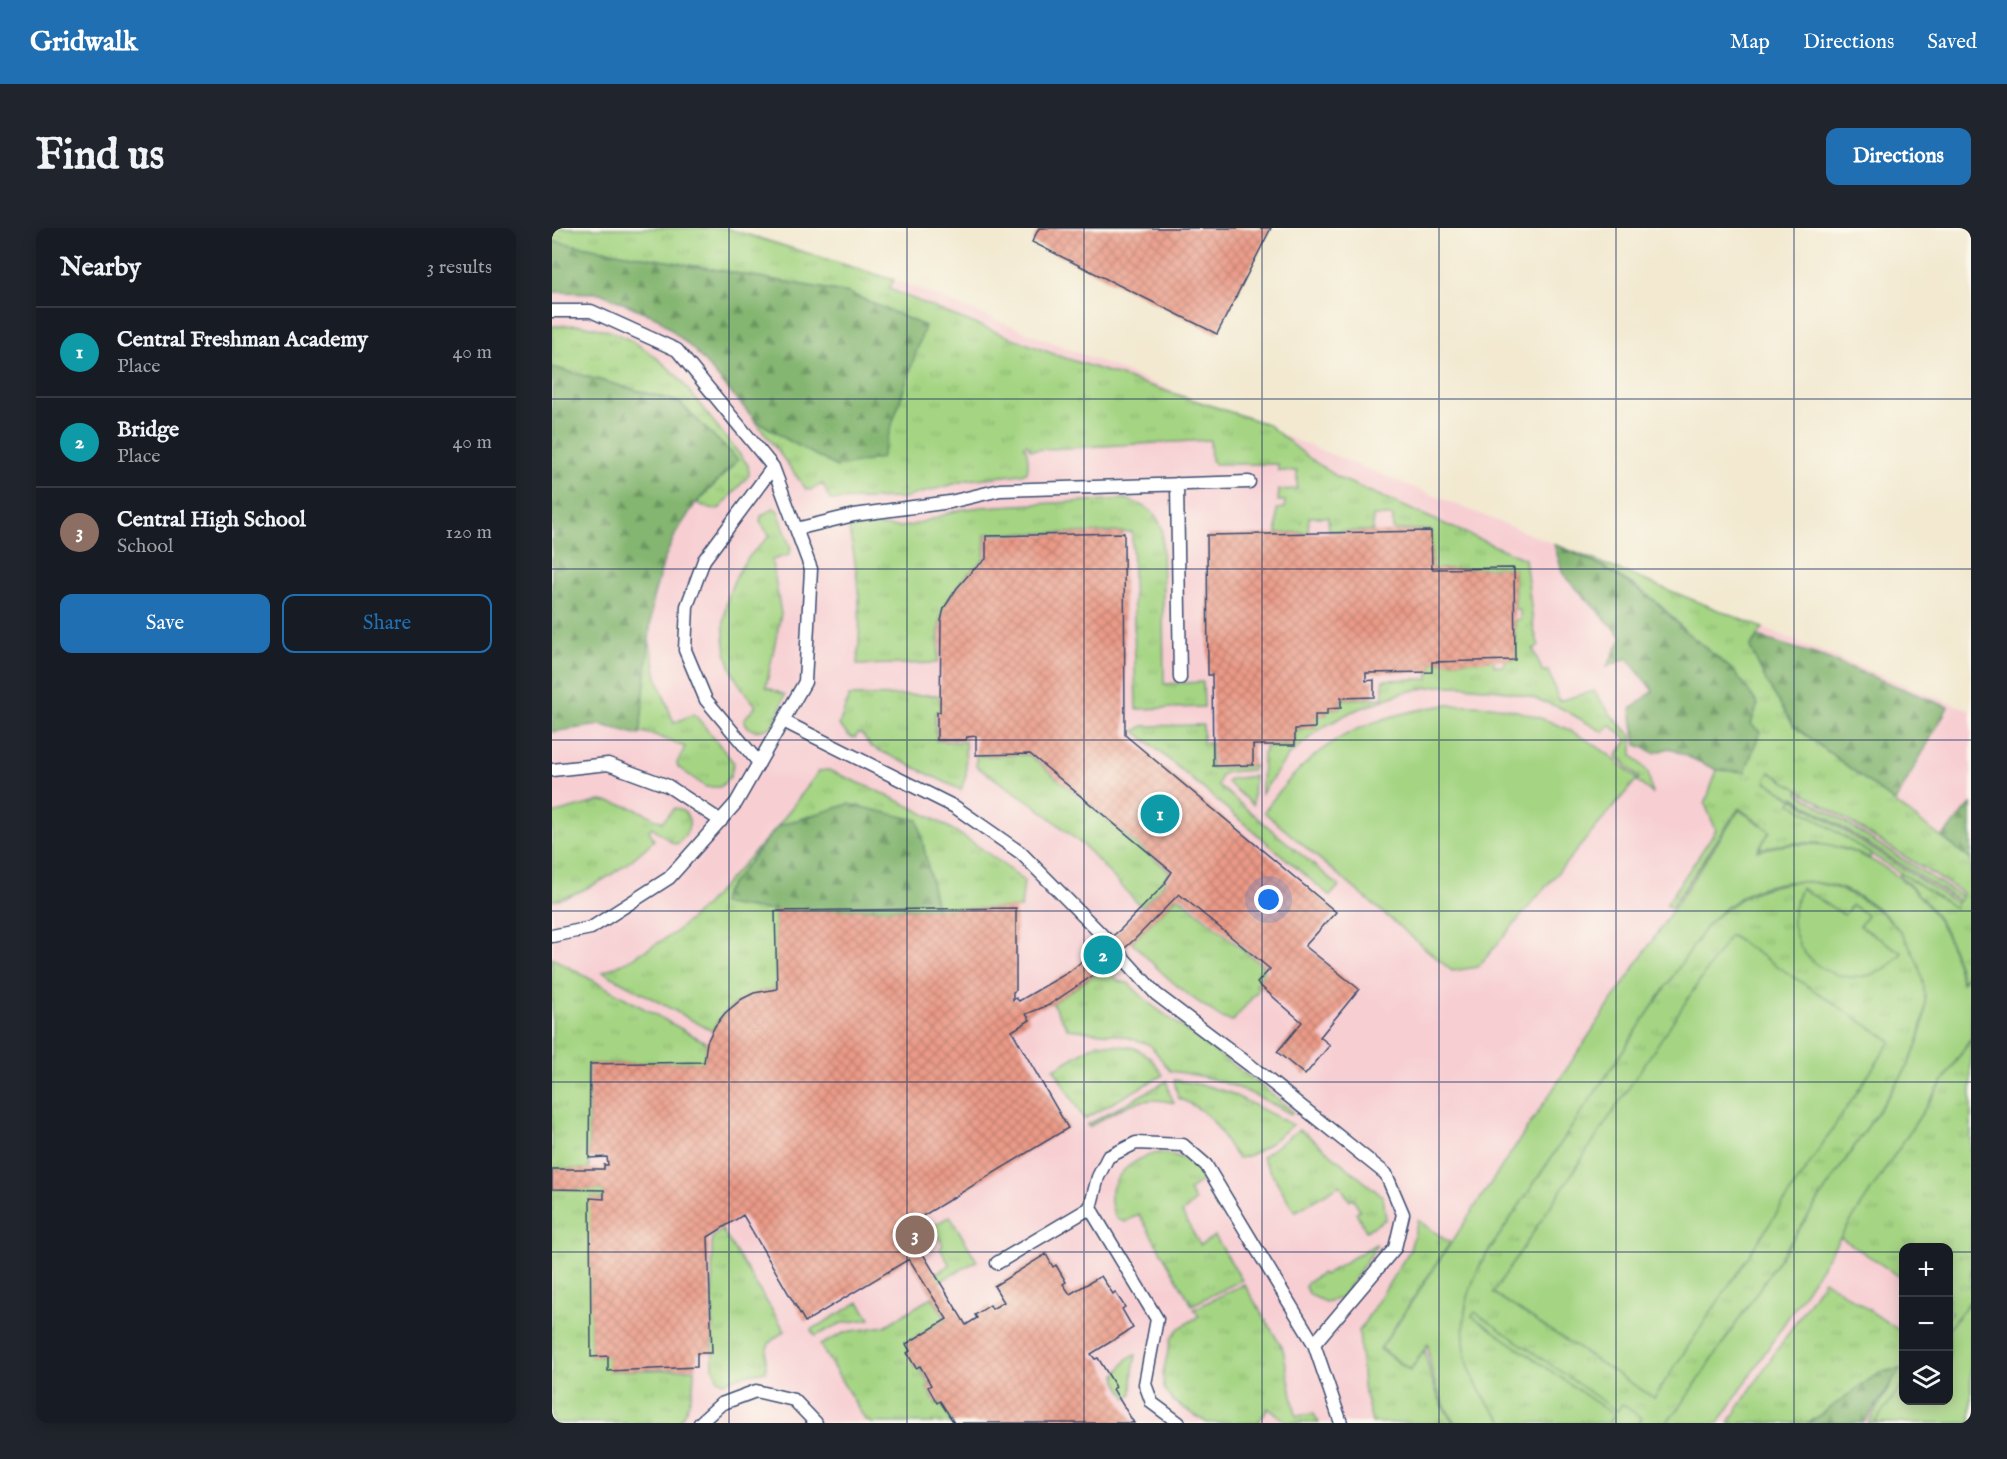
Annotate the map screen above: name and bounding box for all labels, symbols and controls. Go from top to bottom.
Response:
text: Gridwalk [30,25,138,60]
text: Map [1730,29,1770,56]
text: Directions [1803,29,1894,56]
text: Saved [1927,29,1977,56]
button: Directions [1826,128,1971,185]
text: Find us [36,130,164,183]
text: Nearby [60,251,141,284]
text: 3 results [427,255,492,280]
text: Central Freshman Academy [117,326,368,354]
text: 1 [76,340,83,365]
text: 40 m [453,340,492,365]
text: Place [117,354,160,379]
text: Bridge [117,416,179,444]
text: 2 [75,430,84,455]
text: 40 m [453,430,492,455]
text: Place [117,444,160,469]
text: Central High School [117,506,306,534]
text: 3 [76,520,83,545]
text: 120 m [446,520,492,545]
text: School [117,534,173,559]
button: Save [60,594,270,653]
button: Share [282,594,492,653]
pin: 1 [1140,792,1180,836]
your location [1254,885,1283,914]
pin: 2 [1084,932,1122,978]
pin: 3 [896,1212,934,1258]
map controls [1899,1243,1953,1405]
button: + [1899,1243,1953,1297]
button: − [1899,1297,1953,1351]
button: layers [1899,1351,1953,1405]

